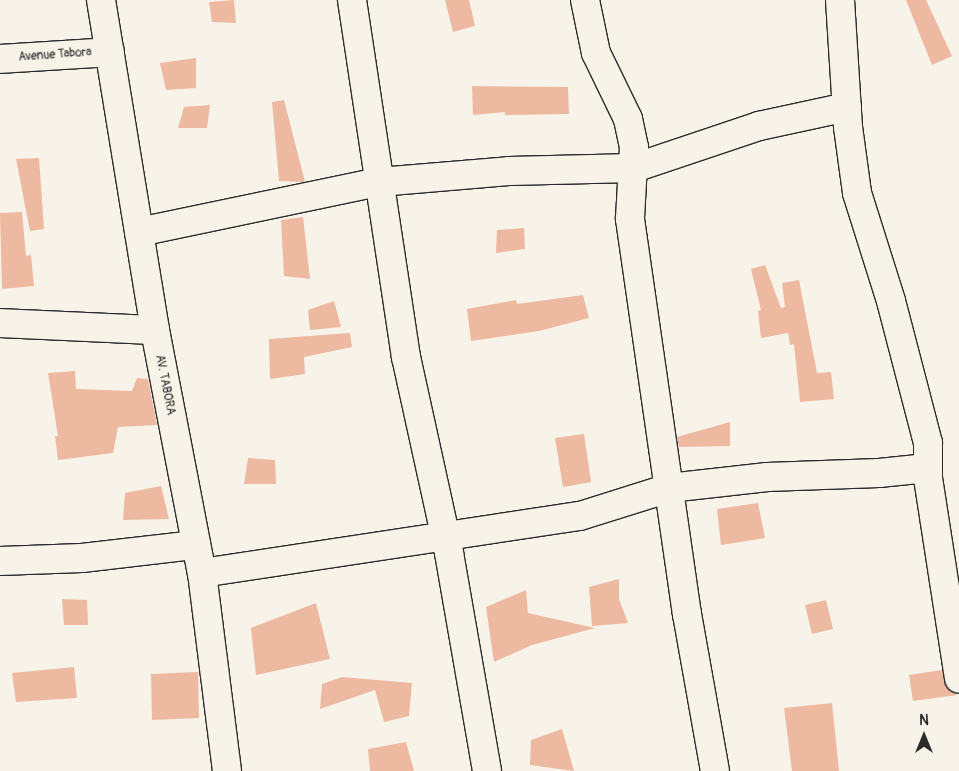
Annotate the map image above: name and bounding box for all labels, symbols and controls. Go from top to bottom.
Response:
street label: Avenue Tabora [18,45,92,65]
street label: AV. TABORA [152,354,178,416]
north arrow [899,711,949,761]
text: N [919,712,929,729]

